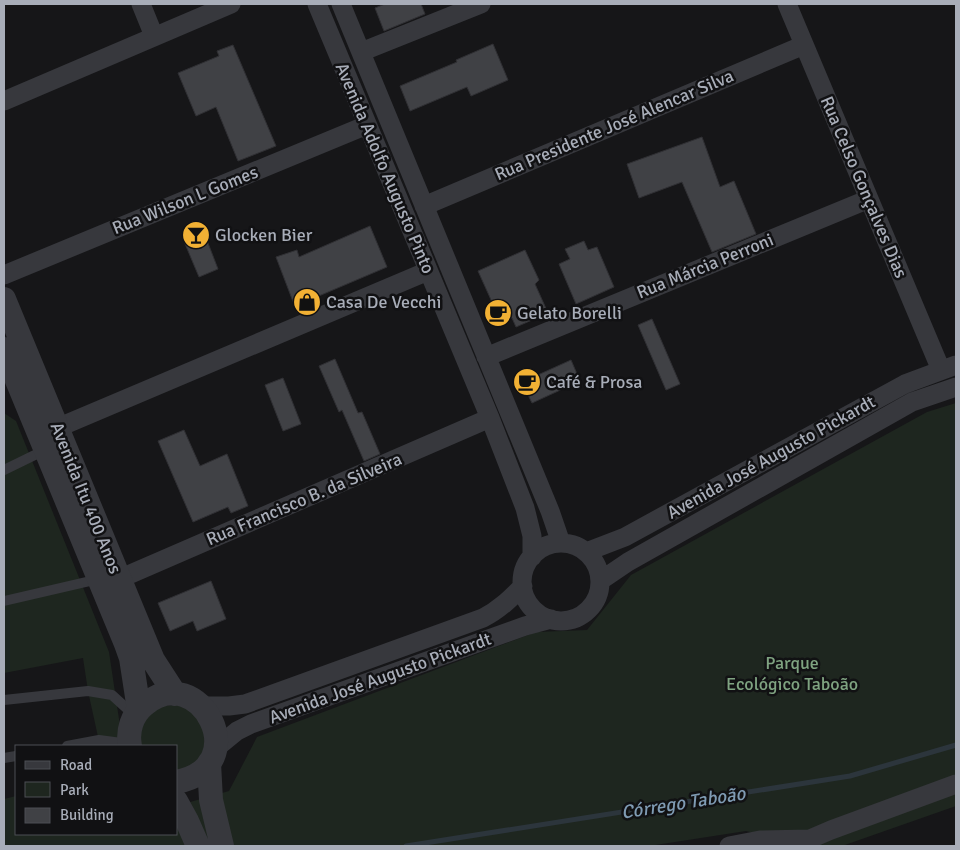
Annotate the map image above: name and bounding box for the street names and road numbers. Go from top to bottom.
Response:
street label: Avenida Adolfo Augusto Pinto [331,59,439,277]
street label: Rua Presidente José Alencar Silva [491,65,737,185]
street label: Rua Celso Gonçalves Dias [816,93,912,281]
street label: Rua Wilson L Gomes [109,161,261,239]
street label: Rua Márcia Perroni [633,229,777,303]
street label: Avenida José Augusto Pickardt [663,390,879,524]
street label: Avenida Itu 400 Anos [46,419,127,577]
street label: Rua Francisco B. da Silveira [203,448,405,550]
street label: Avenida José Augusto Pickardt [266,628,494,728]

